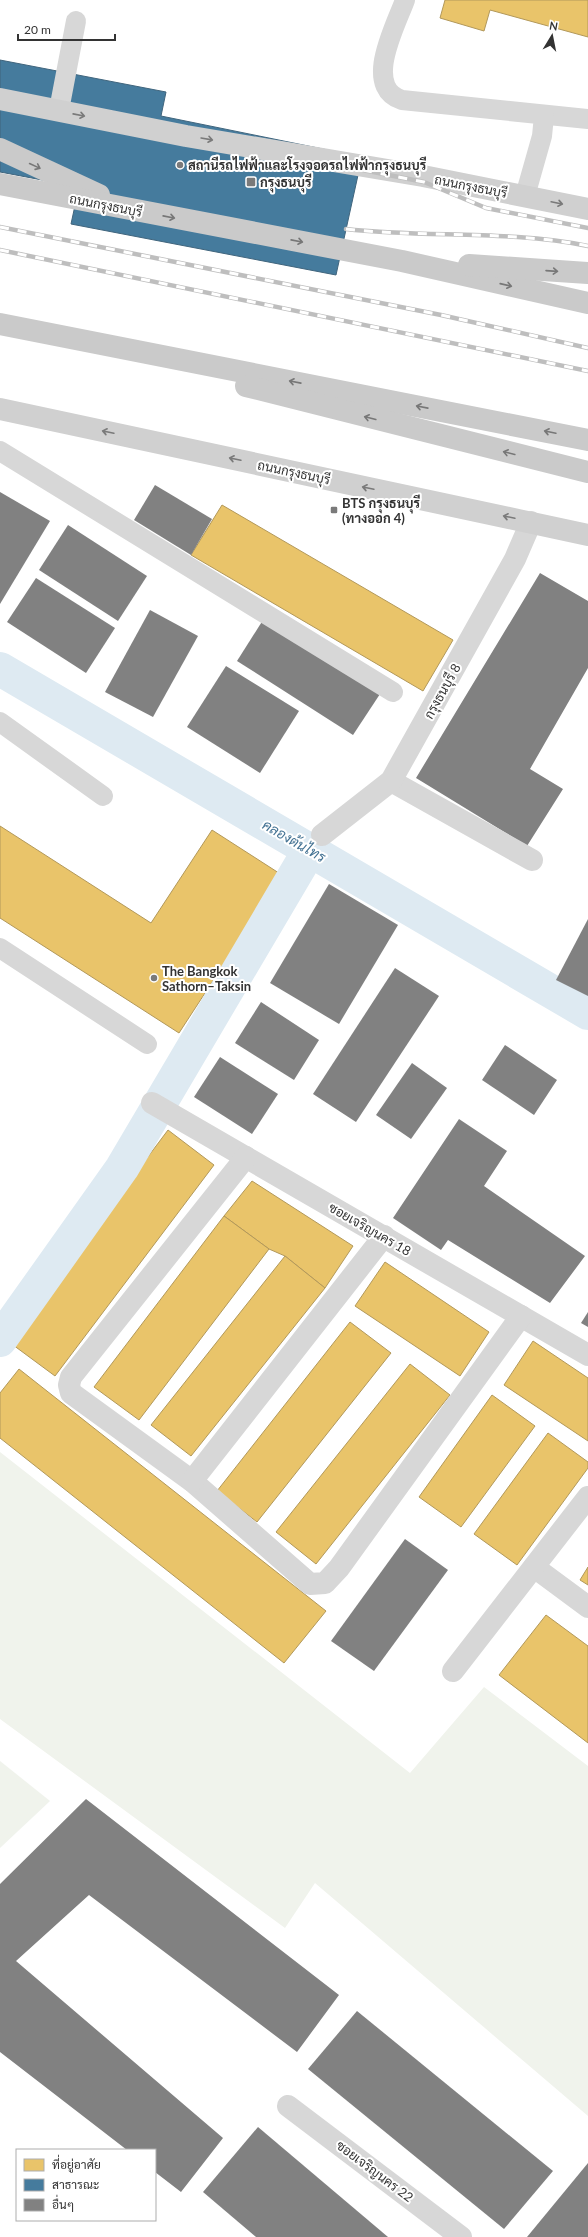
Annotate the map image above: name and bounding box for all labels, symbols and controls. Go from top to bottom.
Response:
scale bar [18,16,115,42]
north arrow [532,16,572,56]
text: N [549,19,559,33]
text: 20 m [24,22,51,37]
one-way arrow [73,111,86,119]
one-way arrow [200,135,213,143]
place label: สถานีรถไฟฟ้าและโรงจอดรถไฟฟ้ากรุงธนบุรี [188,156,427,176]
marker: สถานีรถไฟฟ้าและโรงจอดรถไฟฟ้ากรุงธนบุรี [175,160,185,170]
one-way arrow [29,163,41,170]
street label: ถนนกรุงธนบุรี [433,170,509,203]
place label: กรุงธนบุรี [260,173,312,193]
marker: กรุงธนบุรี [245,176,257,188]
street label: ถนนกรุงธนบุรี [68,189,144,222]
one-way arrow [551,199,564,207]
one-way arrow [162,214,175,222]
one-way arrow [290,238,303,246]
one-way arrow [545,267,558,274]
one-way arrow [500,281,513,289]
one-way arrow [289,378,302,386]
one-way arrow [416,402,429,410]
one-way arrow [363,414,376,421]
one-way arrow [544,427,557,435]
one-way arrow [102,428,115,436]
one-way arrow [503,448,516,456]
one-way arrow [229,455,242,463]
street label: ถนนกรุงธนบุรี [256,456,332,489]
one-way arrow [362,483,375,491]
place label: BTS กรุงธนบุรี (ทางออก 4) [342,494,421,526]
marker: BTS กรุงธนบุรี (ทางออก 4) [329,505,339,515]
one-way arrow [503,513,516,521]
street label: กรุงธนบุรี 8 [419,660,465,722]
water label: คลองต้นไทร [260,816,330,866]
place label: The Bangkok Sathorn–Taksin [162,963,251,994]
marker: The Bangkok Sathorn–Taksin [149,973,159,983]
street label: ซอยเจริญนคร 18 [326,1199,414,1260]
street label: ซอยเจริญนคร 22 [333,2137,417,2206]
legend [16,2149,156,2221]
text: ที่อยู่อาศัย [52,2154,101,2173]
text: สาธารณะ [52,2177,99,2192]
text: อื่นๆ [52,2194,74,2212]

